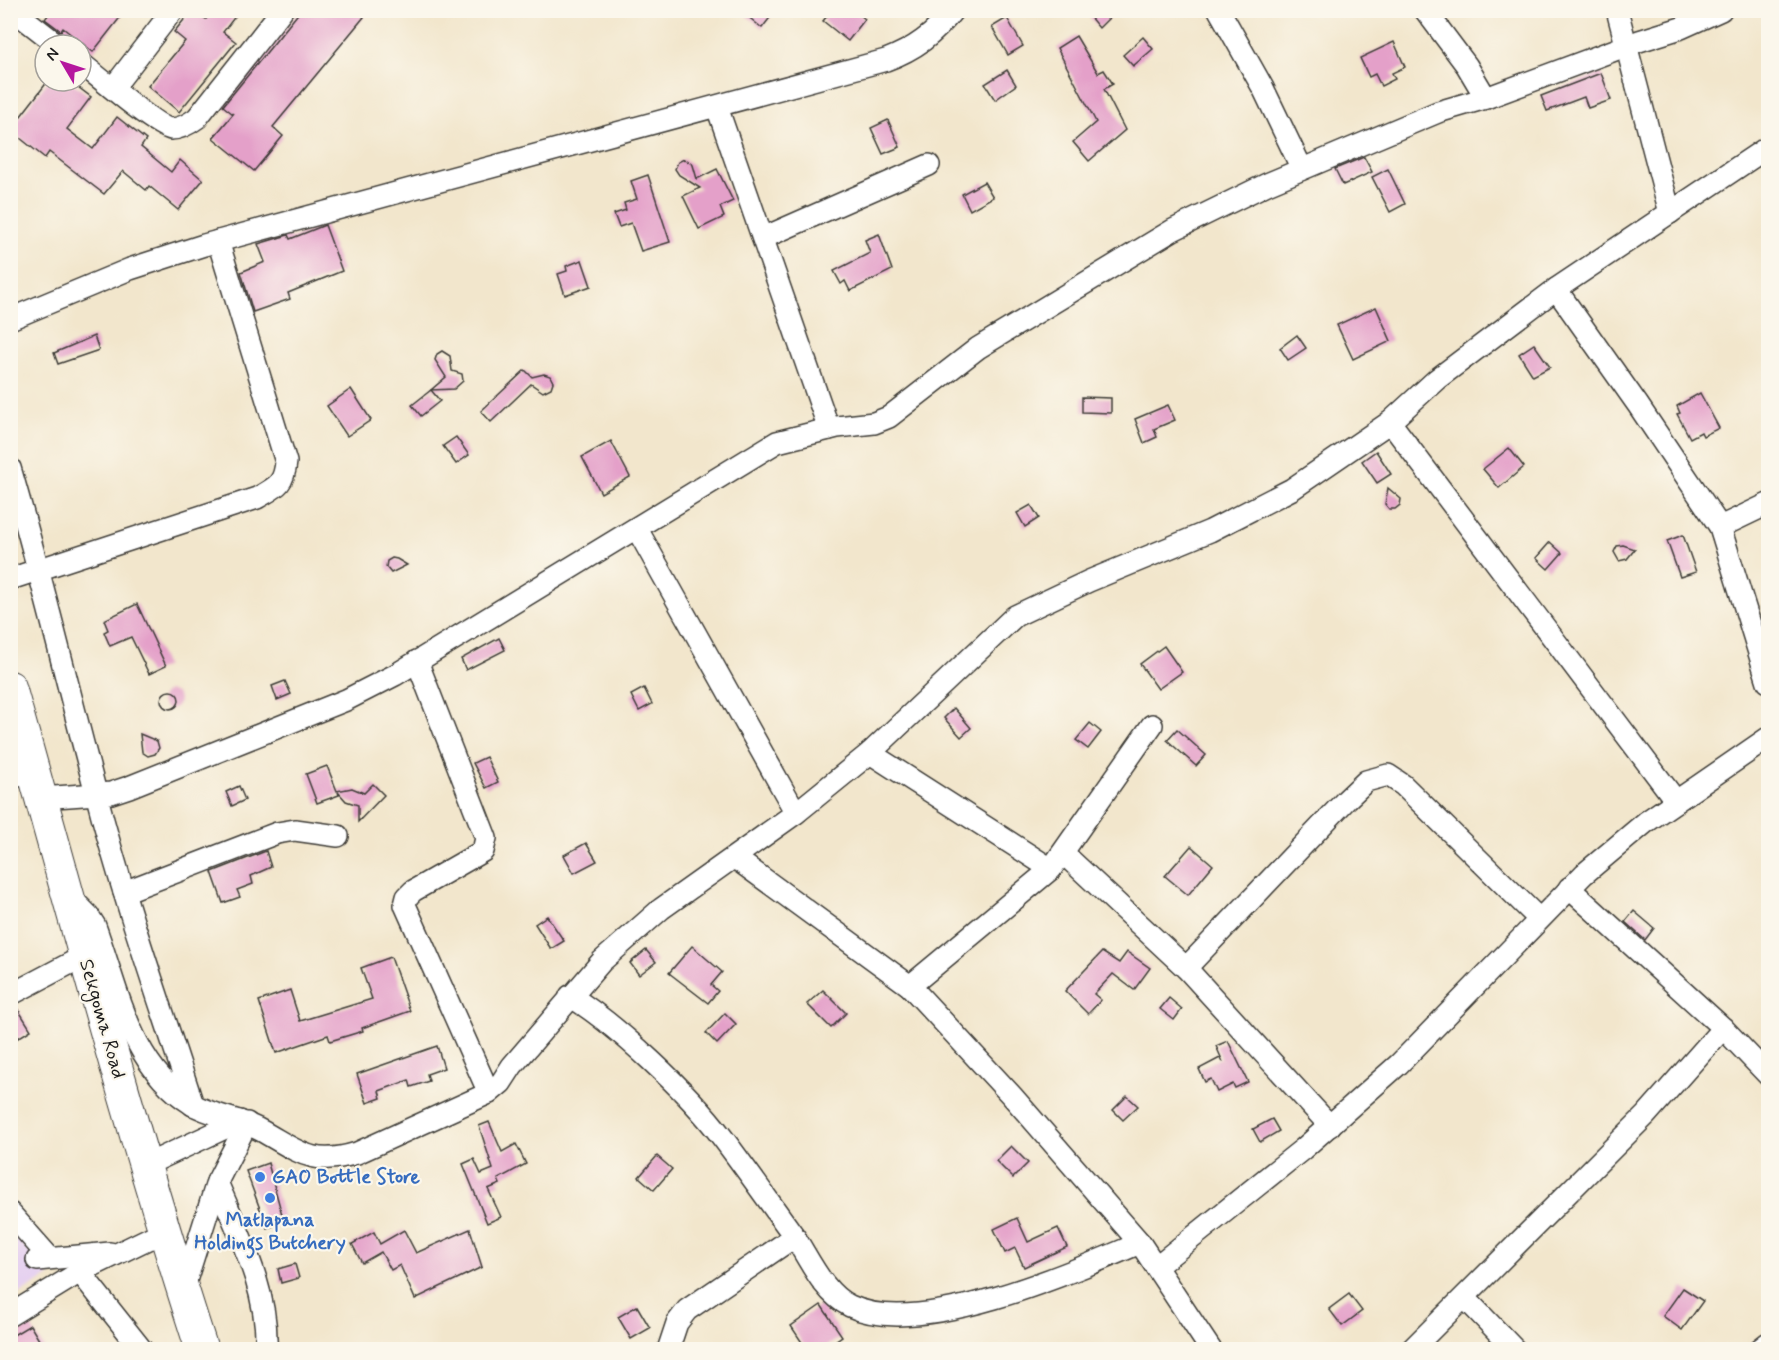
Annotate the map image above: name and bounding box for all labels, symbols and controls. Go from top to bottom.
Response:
north arrow [33,33,93,93]
text: N [41,44,64,65]
street label: Sekgoma Road [71,956,132,1082]
place label: GAO Bottle Store [272,1164,420,1191]
marker: GAO Bottle Store [253,1170,267,1184]
marker: Matlapana Holdings Butchery [263,1191,277,1205]
place label: Matlapana Holdings Butchery [194,1207,346,1259]

